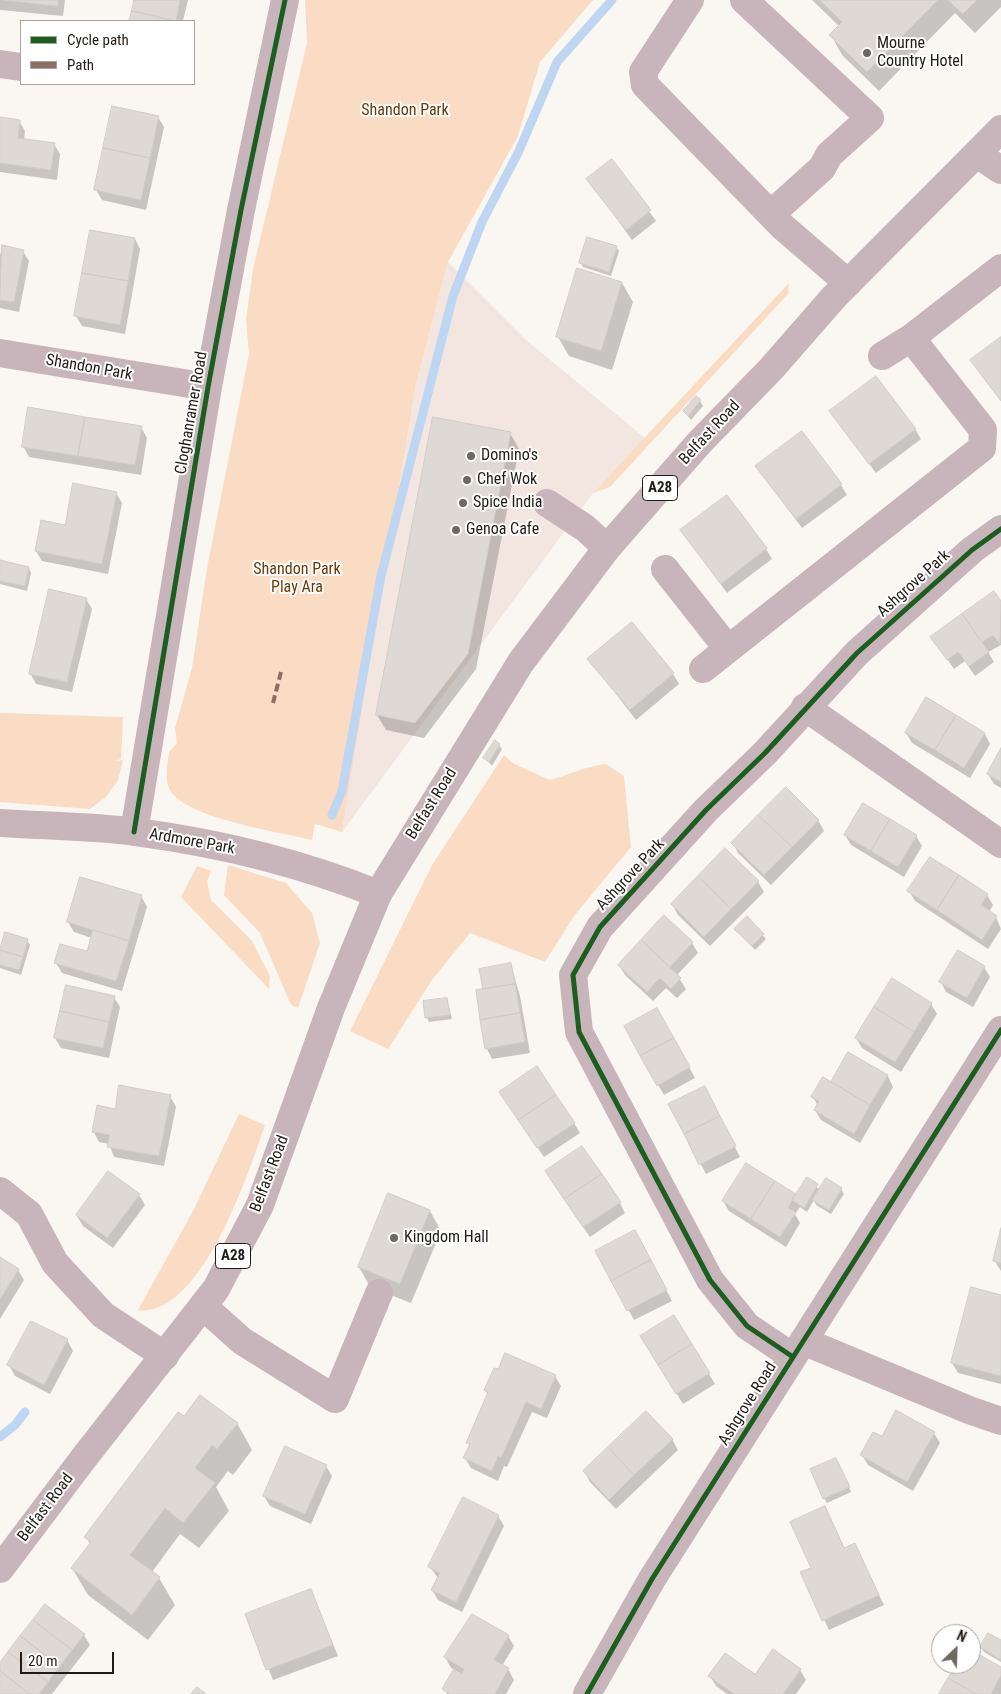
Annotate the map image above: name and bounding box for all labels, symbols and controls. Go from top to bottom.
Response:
legend [20,20,195,85]
text: Cycle path [67,31,129,49]
place label: Mourne Country Hotel [877,34,964,72]
marker: Mourne Country Hotel [861,47,873,59]
text: Path [67,56,94,74]
park label: Shandon Park [361,101,449,121]
street label: Cloghanramer Road [172,350,212,476]
street label: Shandon Park [44,351,134,385]
street label: Belfast Road [676,397,744,469]
place label: Domino's [481,446,538,466]
marker: Domino's [465,450,477,462]
place label: Chef Wok [477,470,537,490]
marker: Chef Wok [461,474,473,486]
road number: A28 [642,476,678,500]
place label: Spice India [473,493,542,513]
marker: Spice India [457,497,469,509]
place label: Genoa Cafe [466,520,539,540]
marker: Genoa Cafe [450,524,462,536]
street label: Ashgrove Park [874,546,954,622]
park label: Shandon Park Play Ara [253,560,341,598]
street label: Belfast Road [403,765,461,843]
street label: Ardmore Park [148,825,236,859]
street label: Ashgrove Park [593,835,669,915]
street label: Belfast Road [247,1133,293,1215]
place label: Kingdom Hall [404,1228,489,1248]
marker: Kingdom Hall [388,1232,400,1244]
road number: A28 [216,1244,250,1268]
street label: Ashgrove Road [715,1359,781,1449]
street label: Belfast Road [14,1470,78,1546]
north arrow [931,1624,981,1674]
text: N [955,1627,969,1645]
scale bar [22,1642,116,1674]
text: 20 m [28,1652,58,1670]

